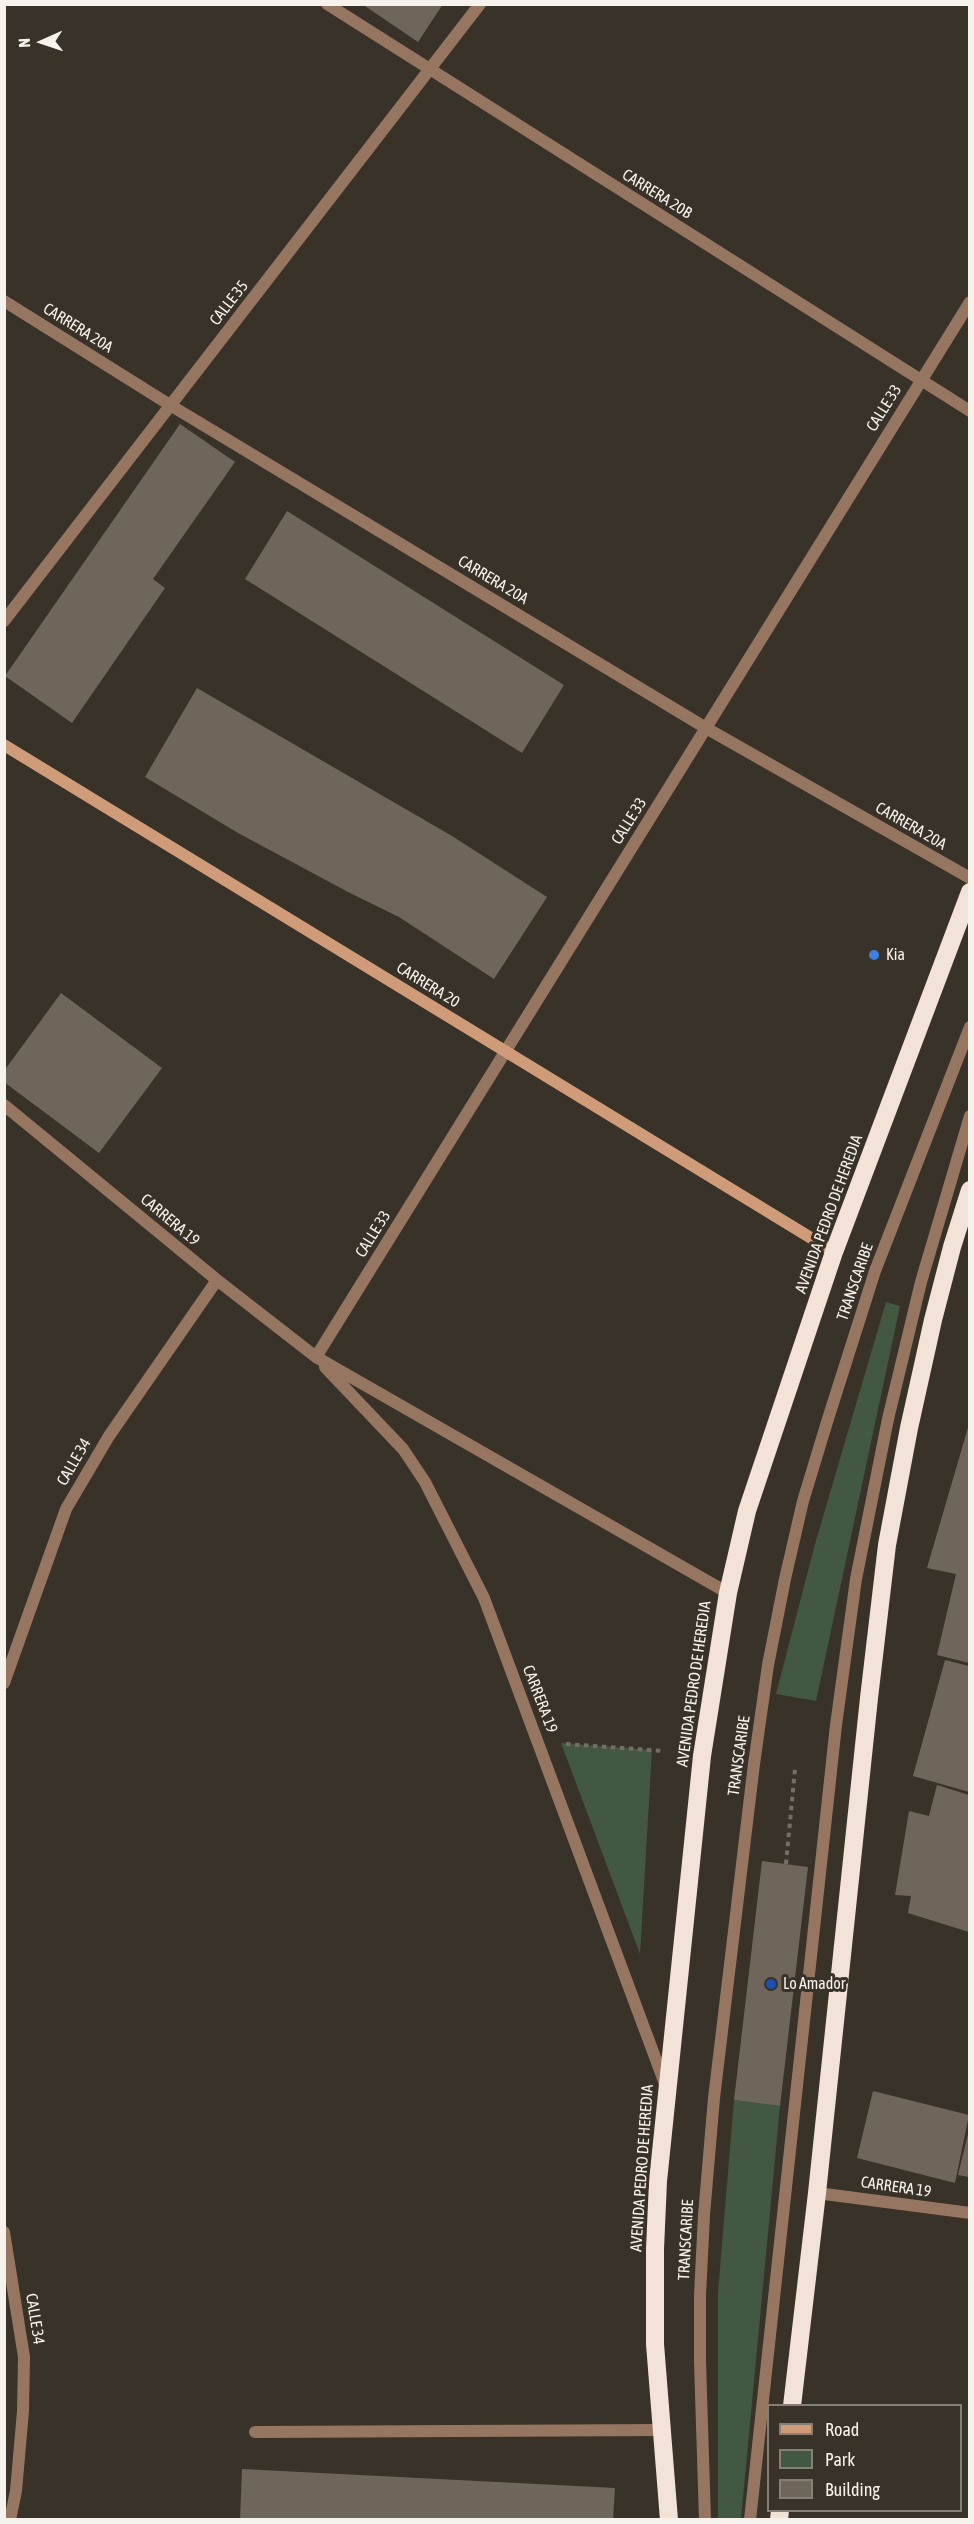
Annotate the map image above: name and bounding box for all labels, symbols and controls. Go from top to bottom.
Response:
north arrow [12,12,72,72]
text: N [15,38,33,48]
street label: CARRERA 20B [619,165,695,223]
street label: CALLE 35 [206,277,252,329]
street label: CARRERA 20A [40,299,116,357]
street label: CALLE 33 [862,381,906,435]
street label: CARRERA 20A [454,551,532,609]
street label: CALLE 33 [607,794,651,848]
street label: CARRERA 20A [872,798,950,854]
place label: Kia [886,945,905,965]
marker: Kia [867,948,881,962]
street label: CARRERA 20 [393,958,463,1012]
street label: AVENIDA PEDRO DE HEREDIA [791,1132,867,1296]
street label: CARRERA 19 [137,1190,203,1250]
street label: CALLE 33 [351,1207,395,1261]
street label: TRANSCARIBE [833,1241,877,1323]
street label: CALLE 34 [53,1435,95,1489]
street label: AVENIDA PEDRO DE HEREDIA [673,1600,715,1768]
street label: CARRERA 19 [518,1662,562,1736]
street label: TRANSCARIBE [724,1715,754,1797]
place label: Lo Amador [783,1974,846,1994]
marker: Lo Amador [764,1977,778,1991]
street label: AVENIDA PEDRO DE HEREDIA [627,2084,657,2252]
street label: CARRERA 19 [860,2173,932,2201]
street label: TRANSCARIBE [674,2199,698,2281]
street label: CALLE 34 [21,2292,49,2346]
legend [767,2404,962,2512]
text: Road [825,2419,859,2440]
text: Park [825,2449,855,2470]
text: Building [825,2479,880,2500]

